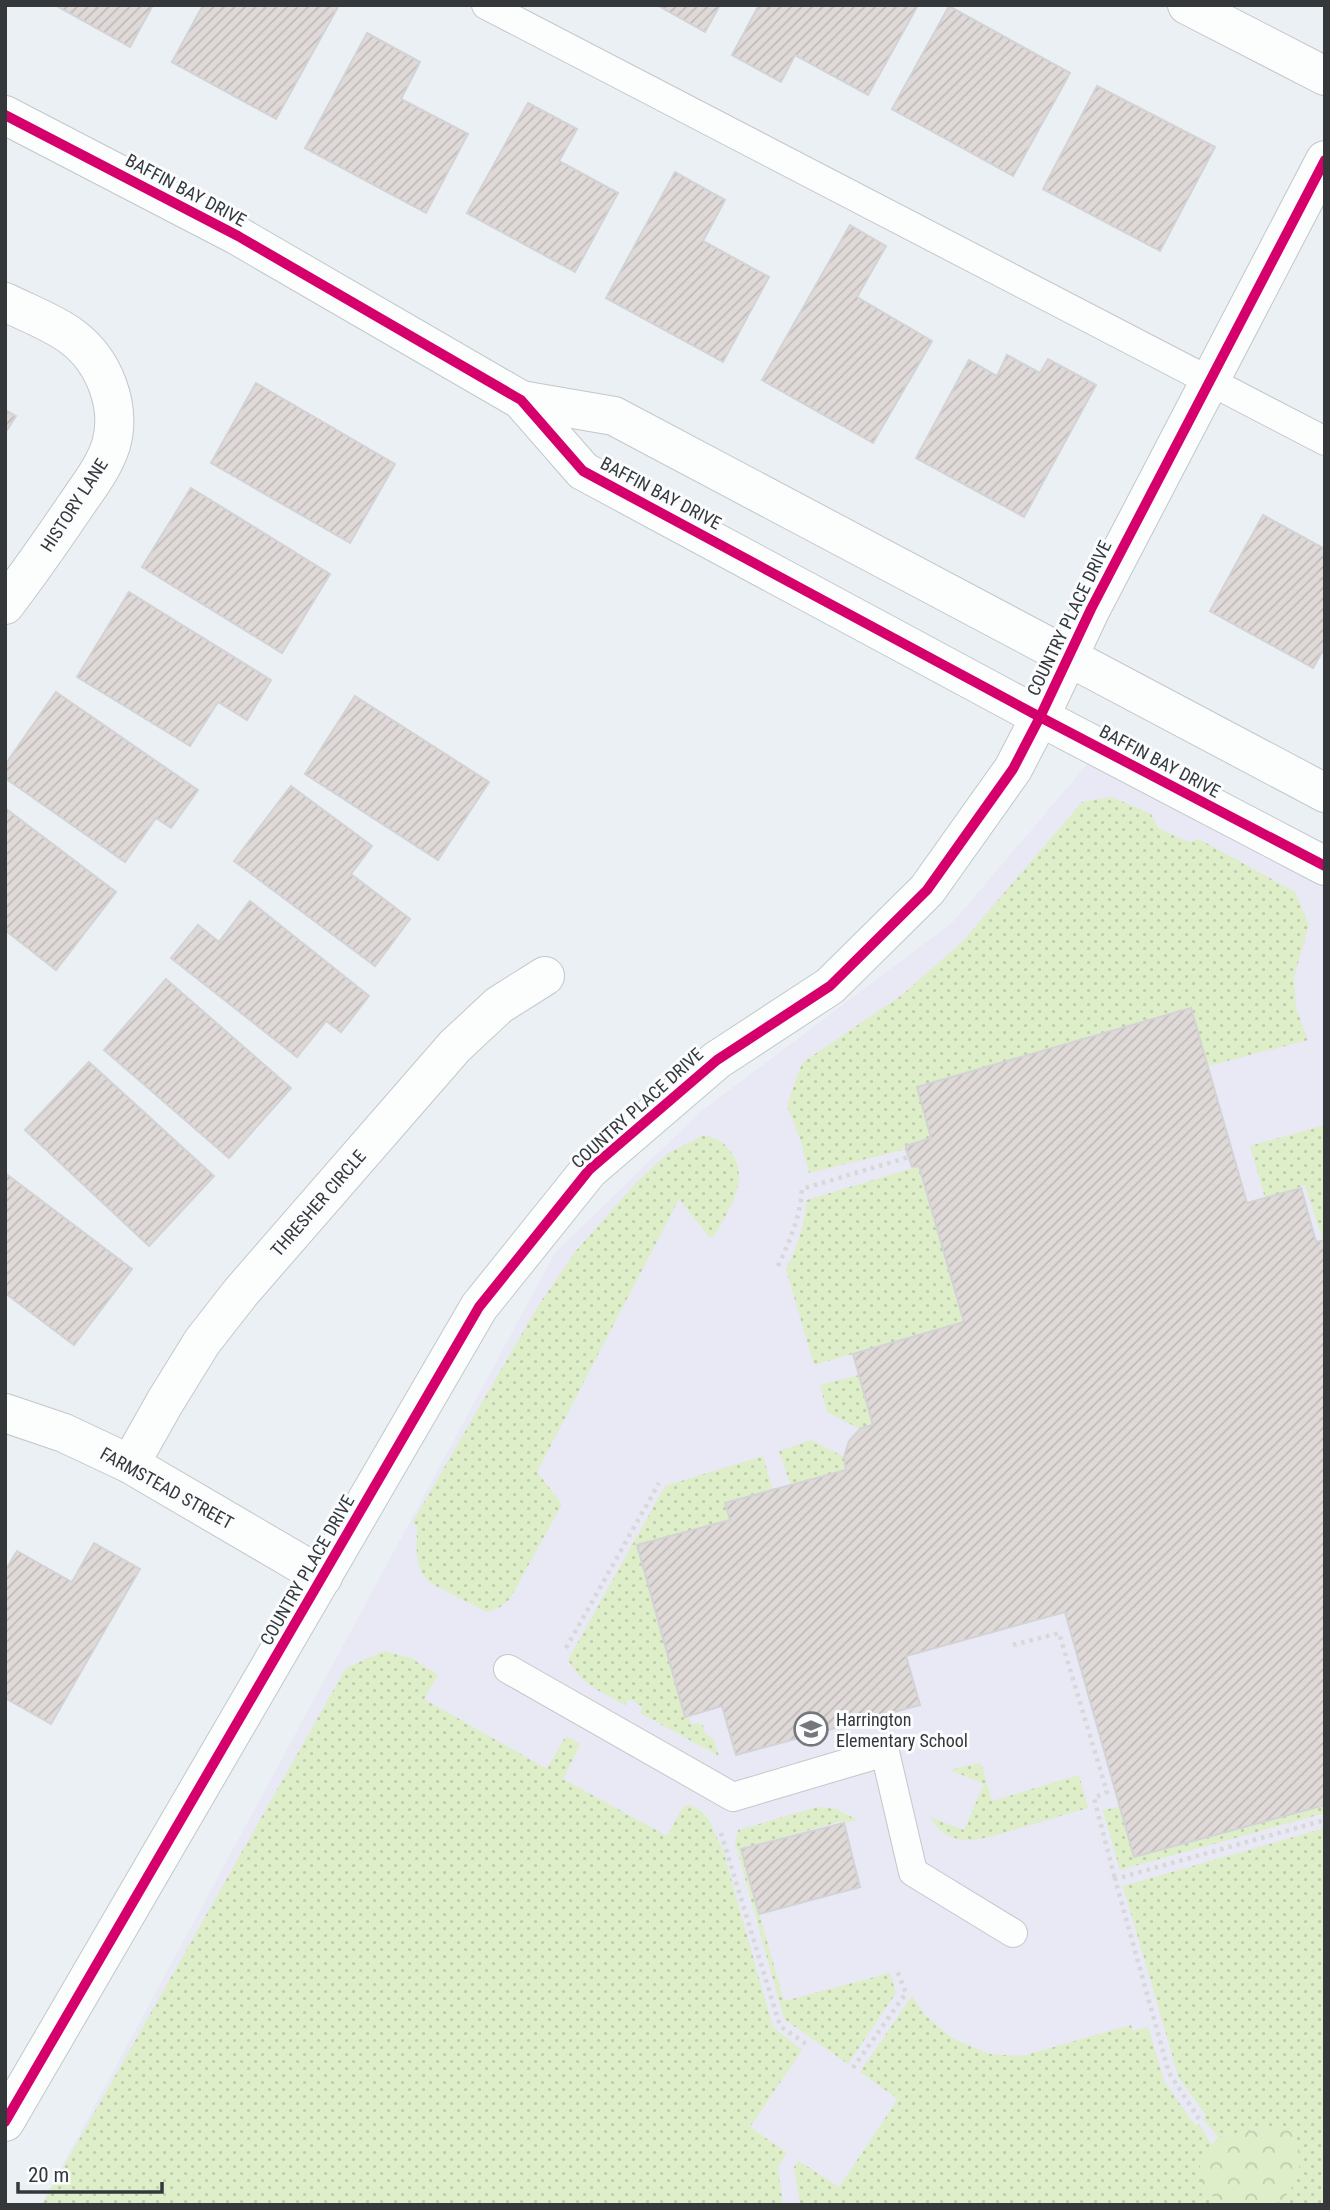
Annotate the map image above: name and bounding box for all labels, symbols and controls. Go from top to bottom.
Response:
street label: BAFFIN BAY DRIVE [122,149,250,231]
street label: BAFFIN BAY DRIVE [597,452,725,534]
street label: HISTORY LANE [36,454,112,556]
street label: COUNTRY PLACE DRIVE [1022,537,1116,699]
street label: BAFFIN BAY DRIVE [1096,720,1224,802]
street label: COUNTRY PLACE DRIVE [567,1043,707,1173]
street label: THRESHER CIRCLE [266,1145,370,1261]
street label: FARMSTEAD STREET [97,1443,237,1533]
street label: COUNTRY PLACE DRIVE [255,1491,359,1649]
place label: Harrington Elementary School [836,1709,968,1751]
school or university icon: Harrington Elementary School [792,1710,830,1748]
scale bar [18,2150,161,2194]
text: 20 m [28,2163,69,2187]

